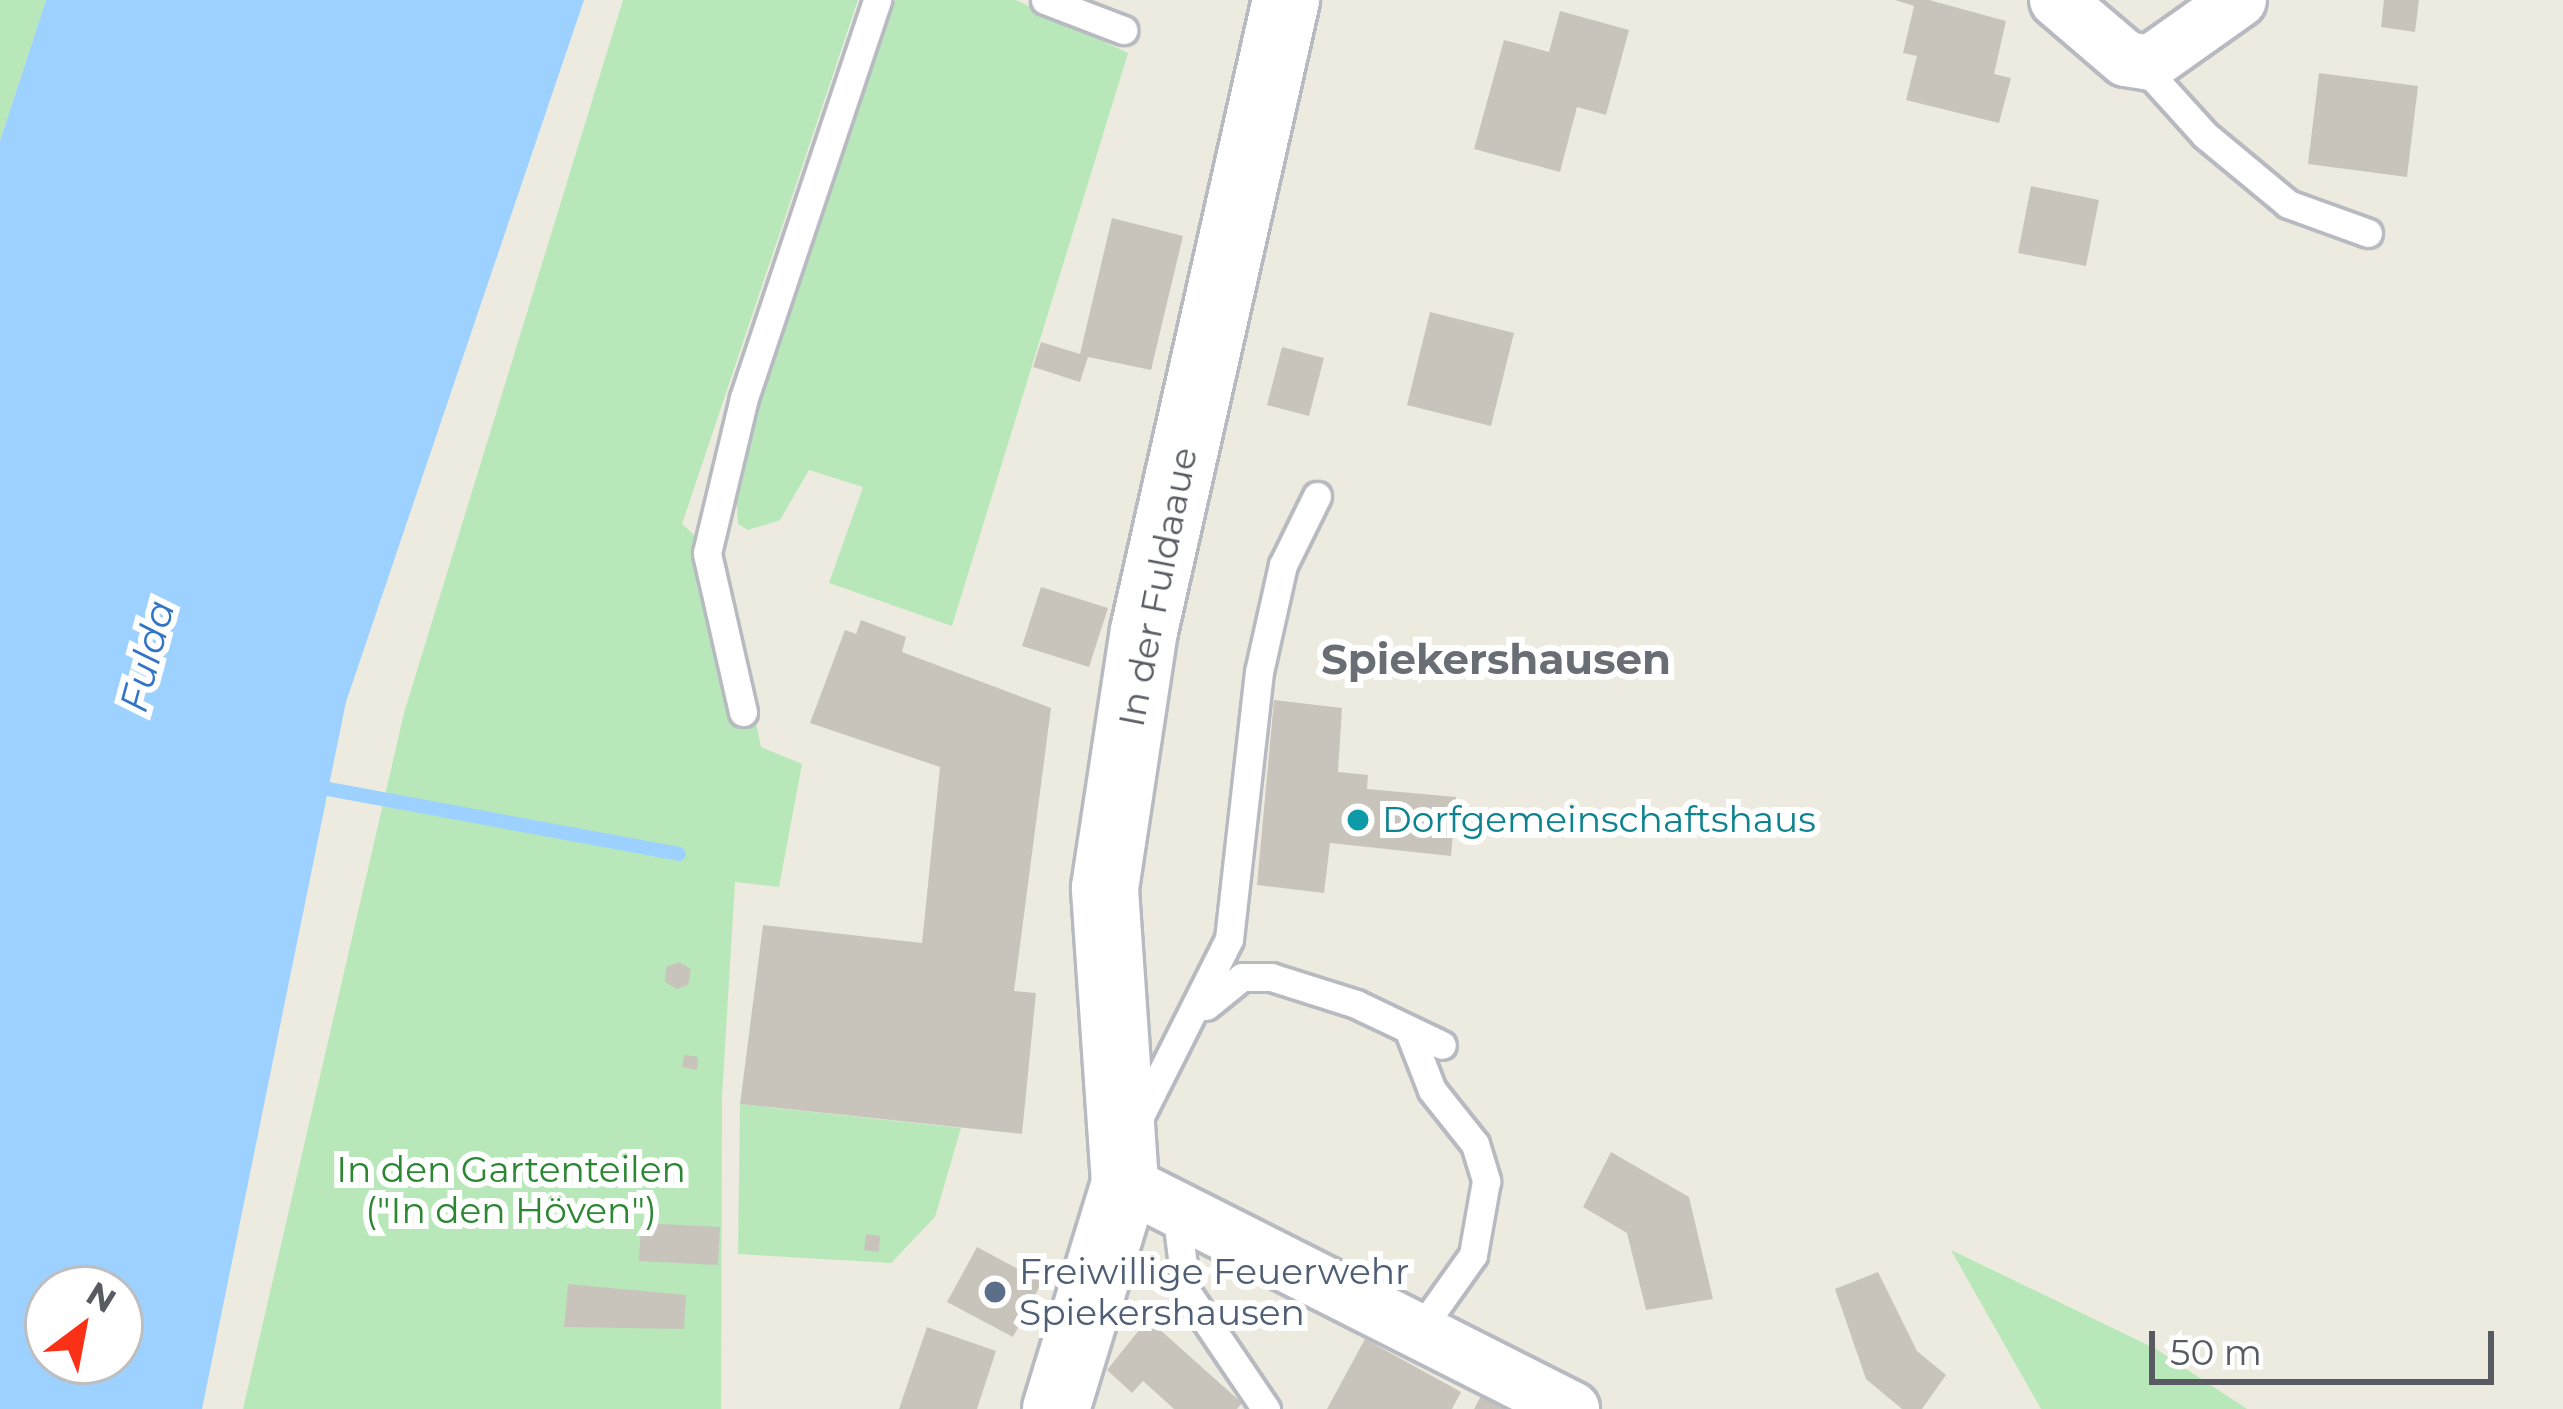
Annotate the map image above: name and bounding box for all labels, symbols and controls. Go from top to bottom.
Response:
street label: In der Fuldaaue [1110,444,1206,730]
water label: Fulda [110,595,184,717]
district label: Spiekershausen [1321,634,1671,684]
place label: Dorfgemeinschaftshaus [1382,798,1816,842]
marker: Dorfgemeinschaftshaus [1345,807,1371,833]
park label: In den Gartenteilen ("In den Höven") [336,1147,686,1232]
place label: Freiwillige Feuerwehr Spiekershausen [1019,1249,1409,1334]
north arrow [24,1265,144,1385]
text: N [80,1273,123,1321]
marker: Freiwillige Feuerwehr Spiekershausen [982,1279,1008,1305]
scale bar [2155,1307,2500,1381]
text: 50 m [2170,1330,2262,1374]

